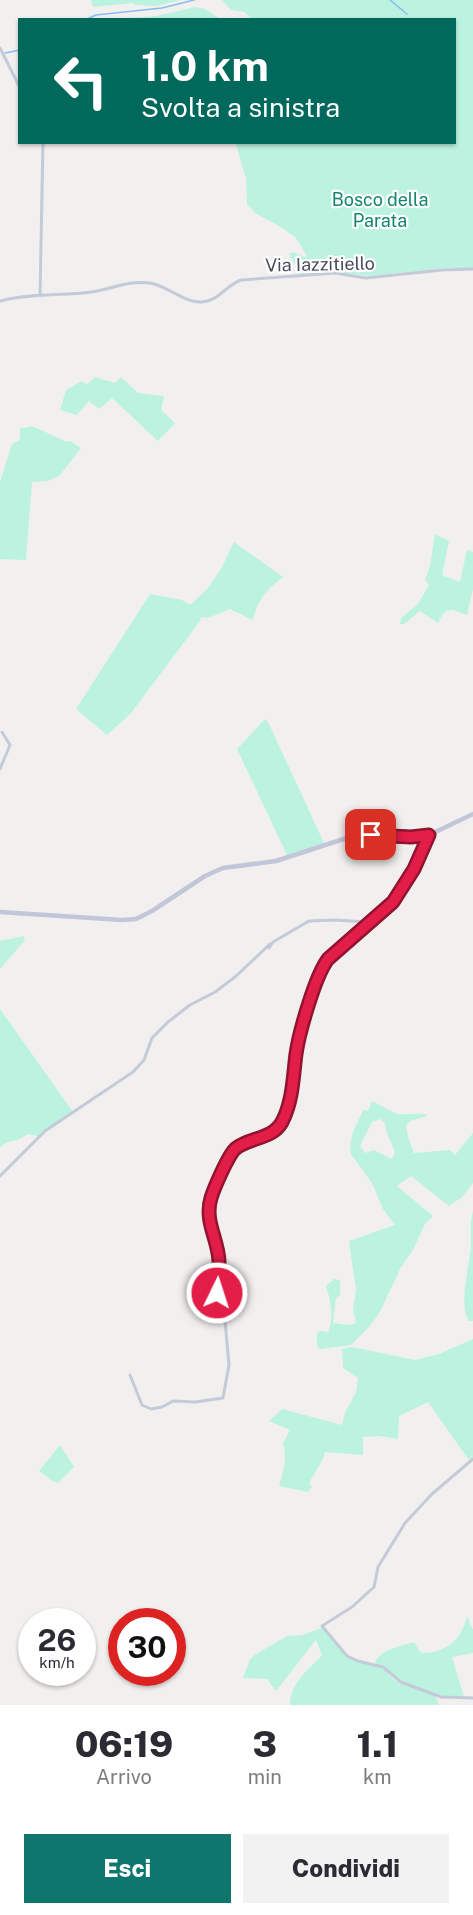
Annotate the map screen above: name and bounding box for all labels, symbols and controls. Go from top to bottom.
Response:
text: 1.0 km [141,41,269,90]
icon: left [42,42,120,120]
text: Svolta a sinistra [141,91,340,123]
park label: Bosco della Parata [332,189,428,231]
street label: Via Iazzitiello [265,253,375,275]
pin [345,809,396,860]
icon: arrive [354,818,387,851]
position arrow [185,1261,249,1325]
speed limit sign: 30 [108,1608,186,1686]
text: 26 [38,1622,76,1658]
text: km/h [39,1654,75,1671]
text: 06:19 [75,1723,173,1765]
text: 3 [253,1723,277,1765]
text: 1.1 [356,1723,398,1765]
text: Arrivo [96,1765,152,1789]
text: min [248,1765,282,1789]
text: km [363,1765,392,1789]
button: Esci [24,1834,231,1903]
button: Condividi [243,1834,449,1903]

